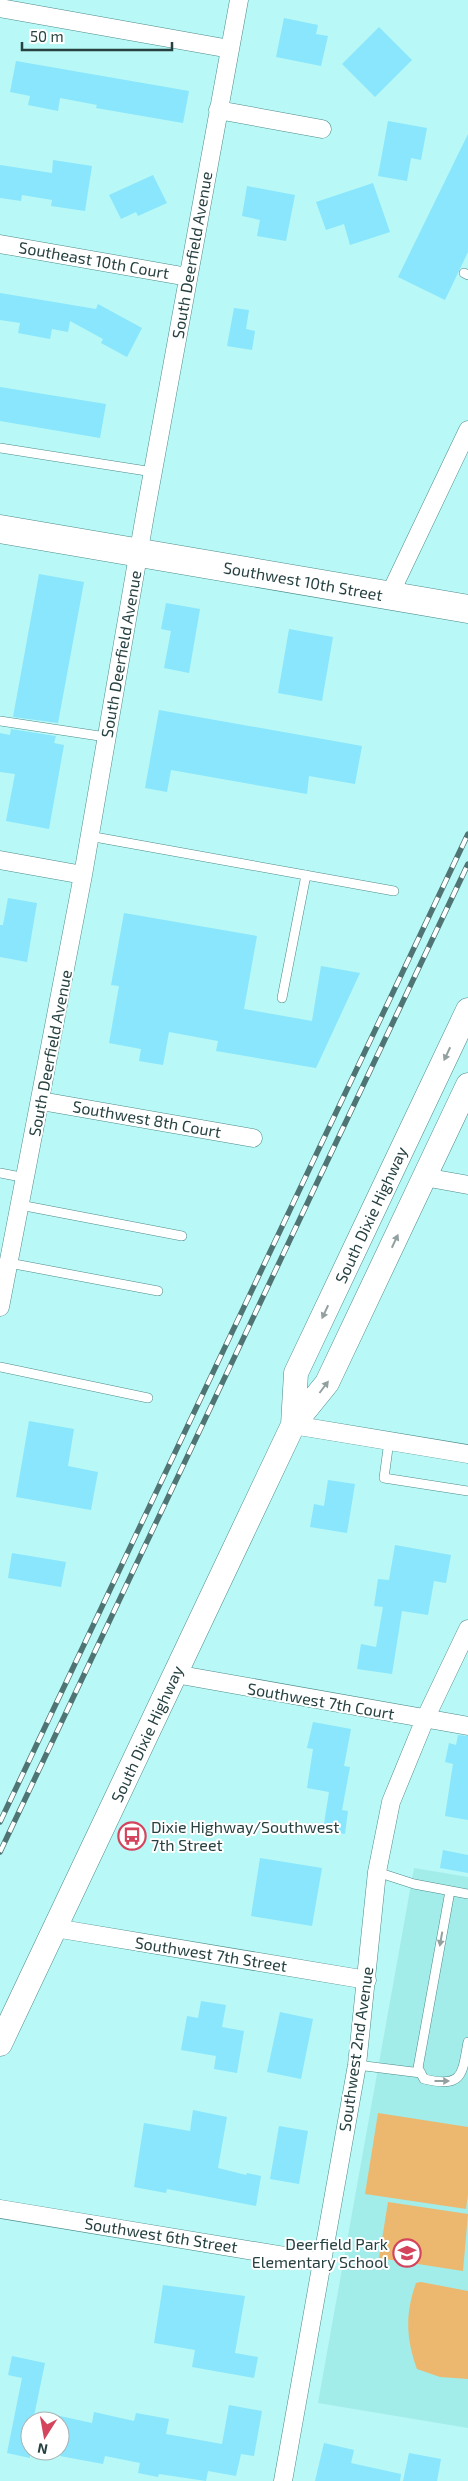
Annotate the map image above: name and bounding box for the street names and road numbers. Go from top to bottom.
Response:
street label: South Deerfield Avenue [167,170,216,340]
street label: Southeast 10th Court [17,237,171,282]
street label: Southwest 10th Street [222,557,384,604]
street label: South Deerfield Avenue [96,569,145,739]
street label: South Deerfield Avenue [24,968,75,1138]
street label: Southwest 8th Court [71,1096,223,1141]
street label: South Dixie Highway [331,1143,411,1286]
street label: South Dixie Highway [107,1662,187,1805]
street label: Southwest 7th Court [246,1678,396,1723]
street label: Southwest 7th Street [134,1932,288,1975]
street label: Southwest 2nd Avenue [335,1965,376,2133]
street label: Southwest 6th Street [83,2213,239,2256]

